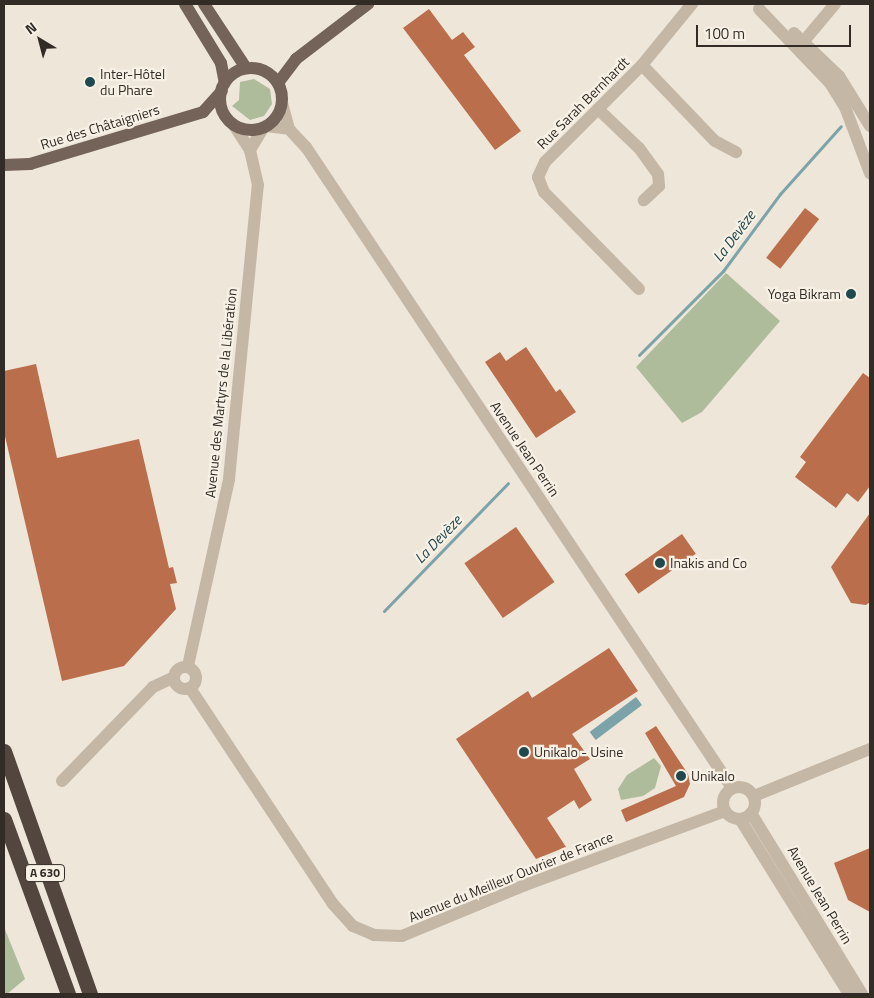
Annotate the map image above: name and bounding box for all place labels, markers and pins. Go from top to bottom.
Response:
place label: Inter-Hôtel du Phare [100,66,165,98]
marker: Inter-Hôtel du Phare [84,76,96,88]
place label: Yoga Bikram [768,286,841,302]
marker: Yoga Bikram [845,288,857,300]
place label: Inakis and Co [670,555,747,571]
marker: Inakis and Co [654,557,666,569]
place label: Unikalo - Usine [534,744,623,760]
marker: Unikalo - Usine [518,746,530,758]
place label: Unikalo [691,768,735,784]
marker: Unikalo [675,770,687,782]

